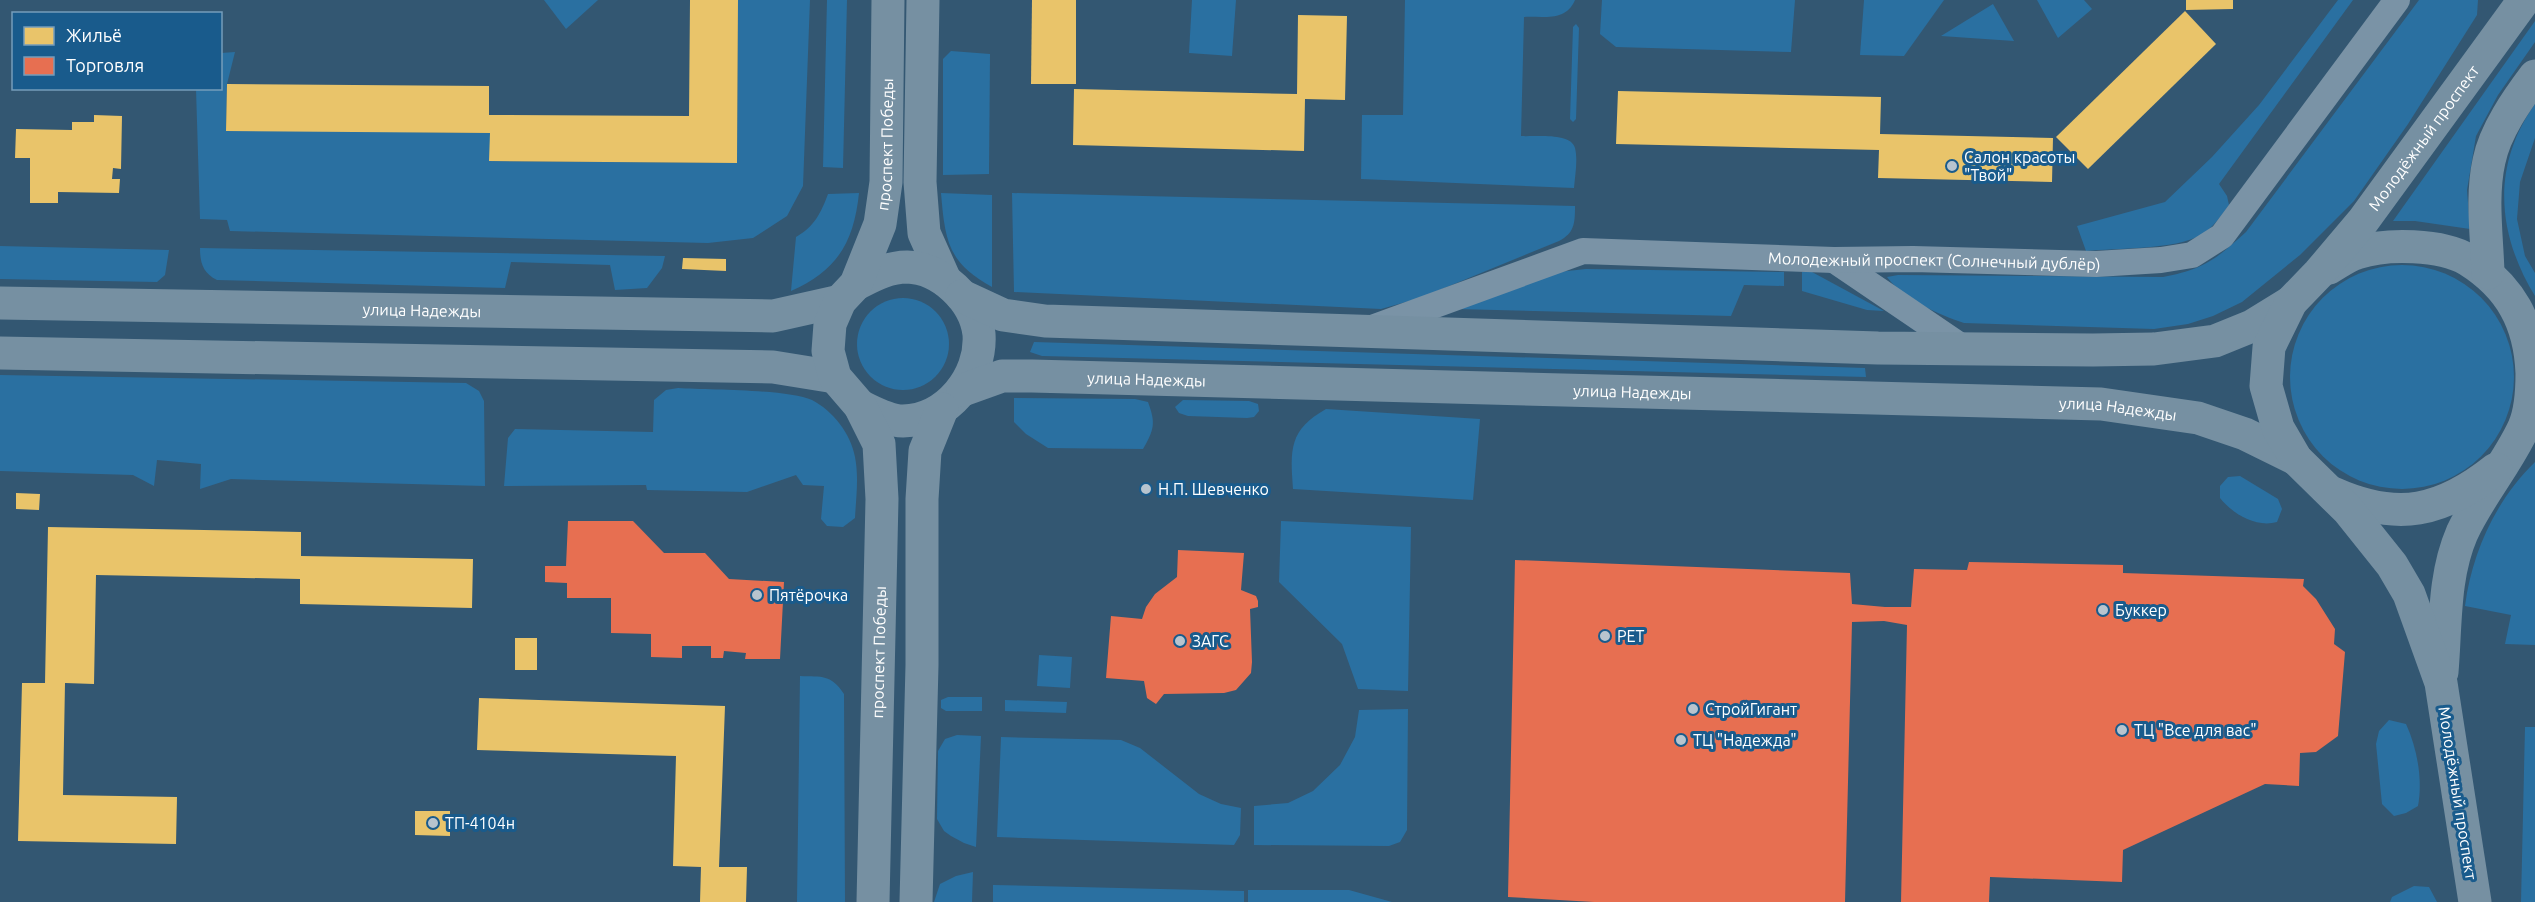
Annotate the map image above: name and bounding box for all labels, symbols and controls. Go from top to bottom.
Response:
legend [12,12,222,90]
text: Жильё [66,25,122,45]
text: Торговля [66,55,144,75]
street label: Молодёжный проспект [2365,62,2482,214]
street label: проспект Победы [873,78,896,212]
place label: Салон красоты "Твой" [1964,148,2075,184]
marker: Салон красоты "Твой" [1945,159,1959,173]
street label: Молодежный проспект (Солнечный дублёр) [1768,249,2101,274]
street label: улица Надежды [362,300,481,320]
street label: улица Надежды [1087,368,1206,390]
street label: улица Надежды [1573,381,1692,402]
street label: улица Надежды [2059,394,2178,424]
place label: Н.П. Шевченко [1158,480,1269,498]
marker: Н.П. Шевченко [1139,482,1153,496]
place label: Пятёрочка [769,586,848,604]
street label: проспект Победы [868,586,889,718]
marker: Пятёрочка [750,588,764,602]
place label: Буккер [2115,601,2167,619]
marker: Буккер [2096,603,2110,617]
place label: РЕТ [1617,627,1645,645]
marker: РЕТ [1598,629,1612,643]
place label: ЗАГС [1192,632,1229,650]
marker: ЗАГС [1173,634,1187,648]
place label: СтройГигант [1705,700,1797,718]
marker: СтройГигант [1686,702,1700,716]
street label: Молодёжный проспект [2435,705,2481,881]
place label: ТЦ "Все для вас" [2134,721,2257,739]
marker: ТЦ "Все для вас" [2115,723,2129,737]
place label: ТЦ "Надежда" [1693,731,1797,749]
marker: ТЦ "Надежда" [1674,733,1688,747]
place label: ТП-4104н [445,814,515,832]
marker: ТП-4104н [426,816,440,830]

